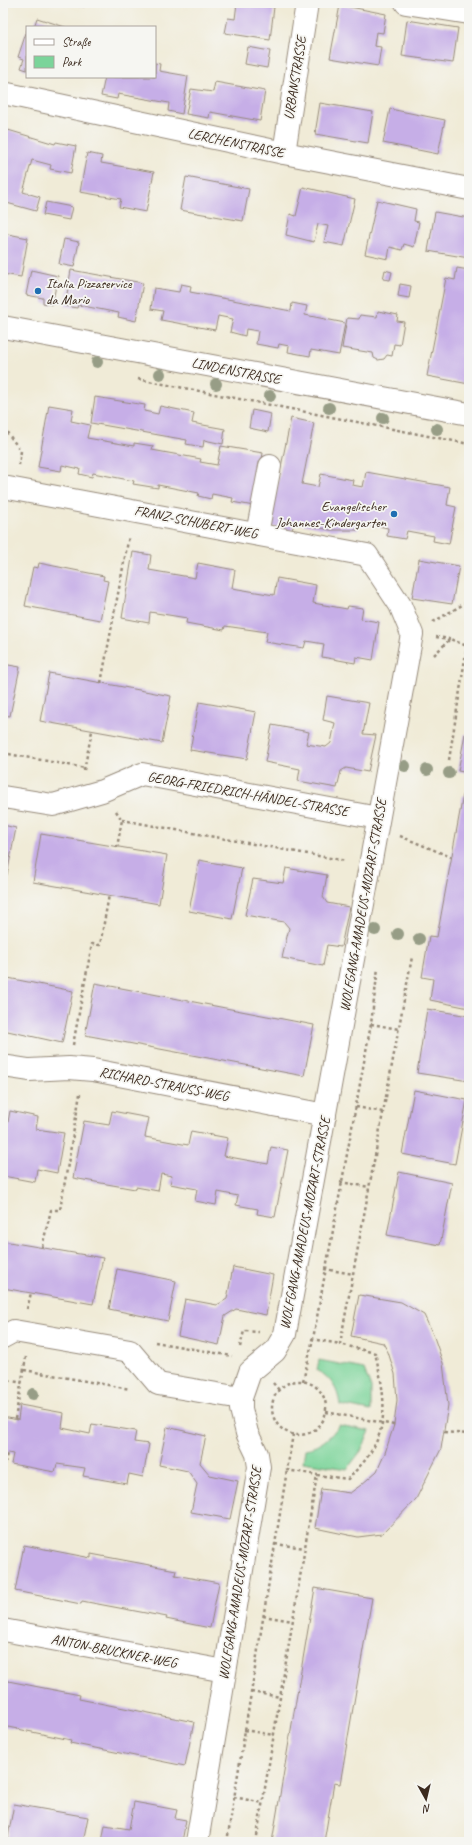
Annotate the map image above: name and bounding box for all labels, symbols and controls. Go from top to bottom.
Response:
legend [26,26,156,78]
text: Straße [62,34,91,50]
street label: URBANSTRASSE [280,34,310,121]
text: Park [62,54,83,70]
street label: LERCHENSTRASSE [186,125,287,162]
place label: Italia Pizzaservice da Mario [46,275,133,308]
marker: Italia Pizzaservice da Mario [33,286,43,296]
street label: LINDENSTRASSE [190,354,283,388]
place label: Evangelischer Johannes-Kindergarten [275,498,387,531]
street label: FRANZ-SCHUBERT-WEG [133,502,261,543]
marker: Evangelischer Johannes-Kindergarten [389,509,399,519]
street label: GEORG-FRIEDRICH-HÄNDEL-STRASSE [146,768,352,820]
street label: WOLFGANG-AMADEUS-MOZART-STRASSE [336,795,390,1013]
street label: RICHARD-STRAUSS-WEG [98,1063,232,1105]
street label: WOLFGANG-AMADEUS-MOZART-STRASSE [276,1113,334,1330]
street label: WOLFGANG-AMADEUS-MOZART-STRASSE [215,1463,266,1681]
street label: ANTON-BRUCKNER-WEG [50,1630,180,1672]
north arrow [406,1779,446,1819]
text: N [421,1801,432,1817]

